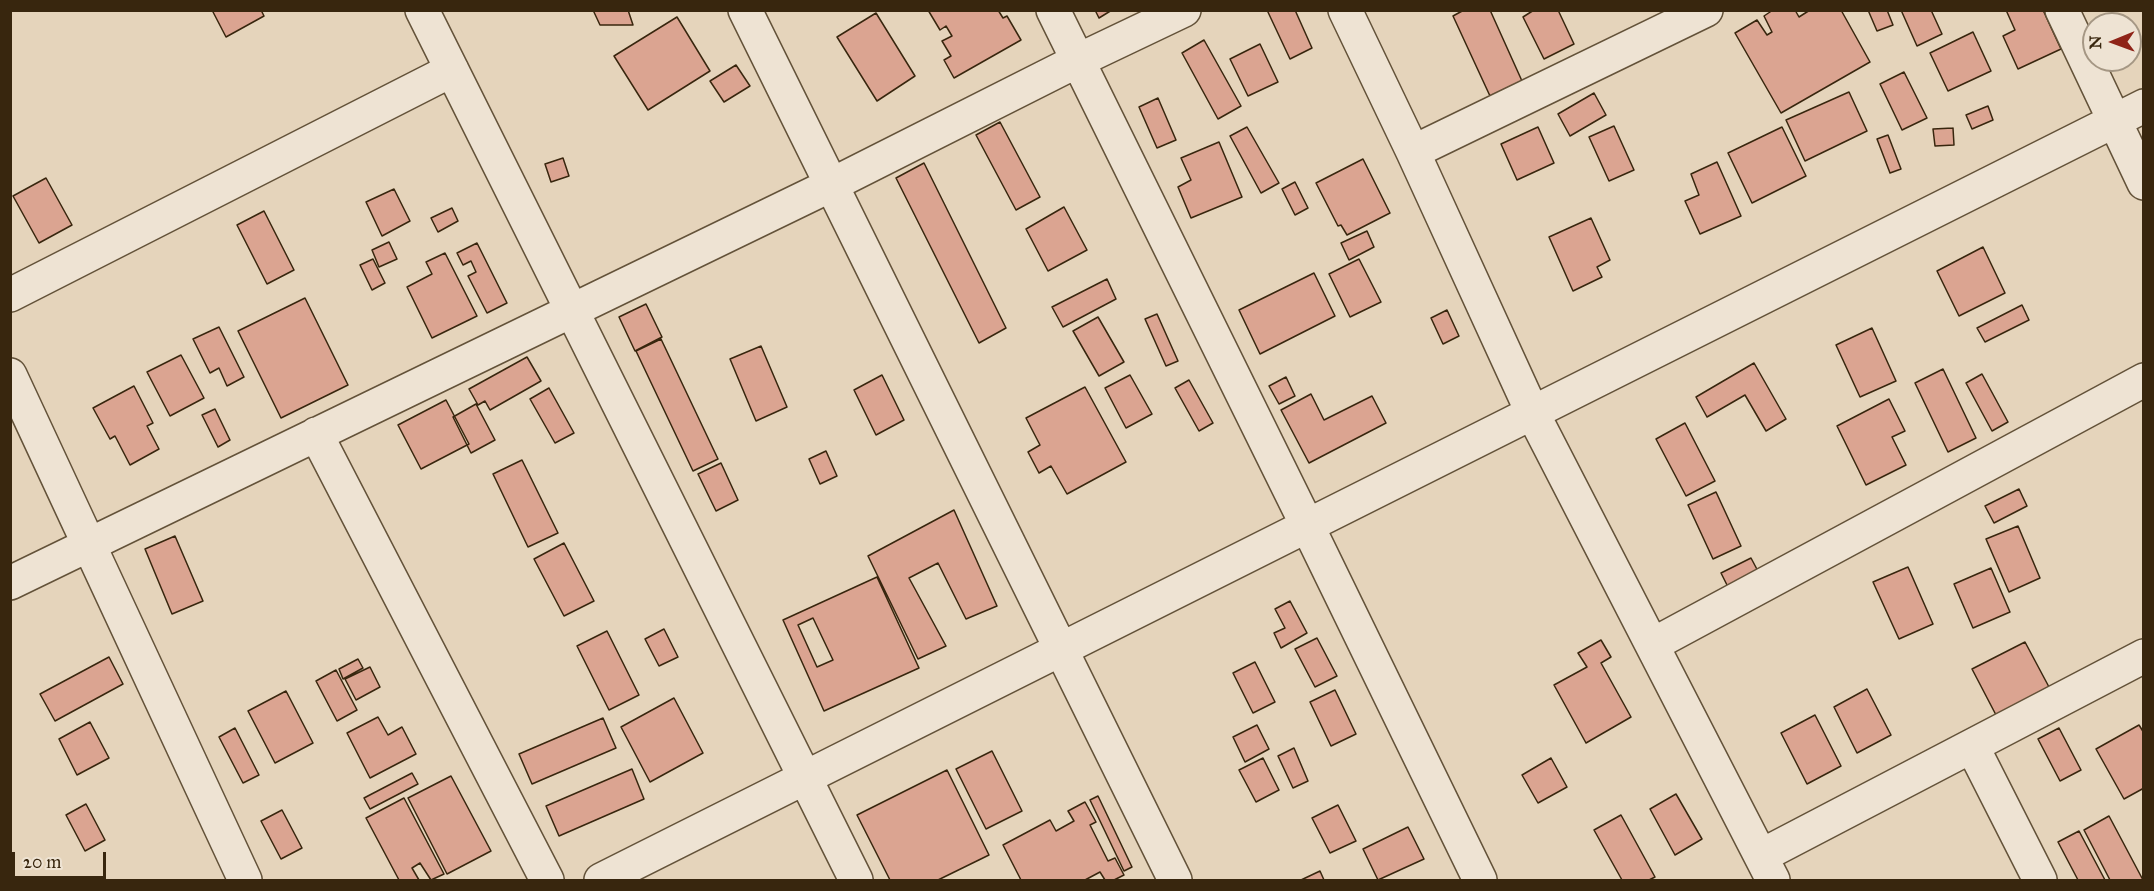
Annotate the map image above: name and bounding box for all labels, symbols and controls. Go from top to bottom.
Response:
north arrow [2082,12,2142,72]
text: N [2086,35,2105,49]
scale bar [15,840,110,878]
text: 20 m [23,851,61,873]

